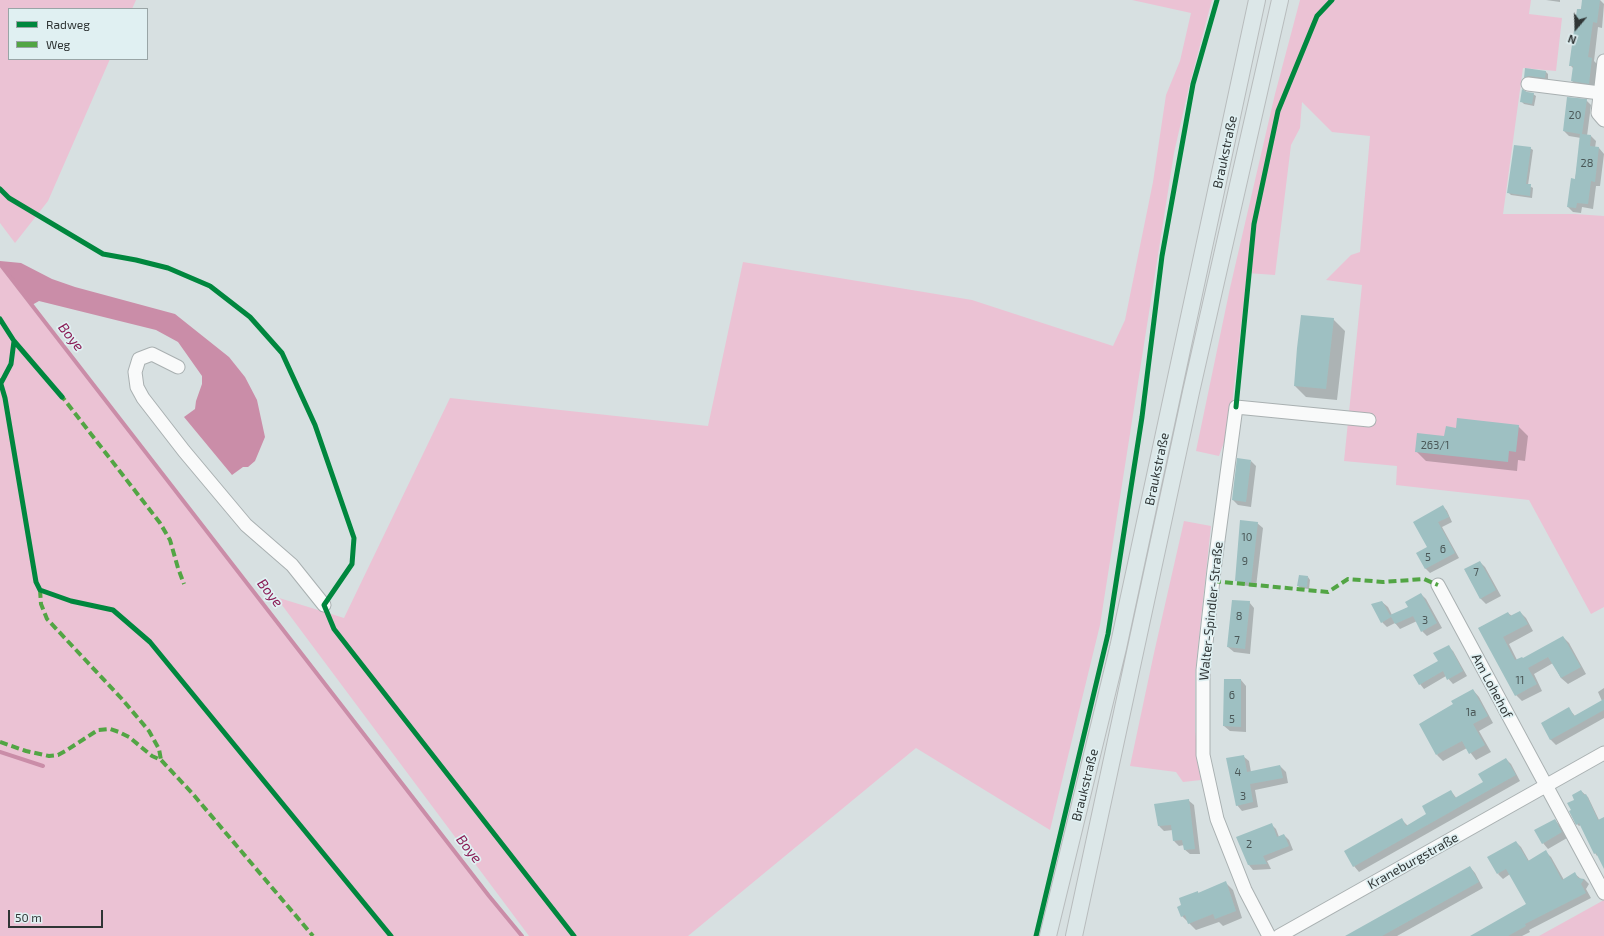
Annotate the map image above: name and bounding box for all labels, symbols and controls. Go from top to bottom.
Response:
legend [8,8,148,60]
north arrow [1556,8,1596,48]
text: Radweg [46,17,90,31]
text: N [1566,32,1578,47]
text: Weg [46,37,70,51]
house number: 20 [1569,108,1581,122]
street label: Braukstraße [1210,114,1240,190]
house number: 28 [1581,156,1593,170]
water label: Boye [55,319,87,355]
street label: Braukstraße [1142,431,1172,507]
house number: 263/1 [1421,438,1449,452]
house number: 10 [1241,530,1253,544]
street label: Walter-Spindler-Straße [1196,541,1226,681]
house number: 6 [1440,542,1446,556]
house number: 5 [1425,550,1431,564]
house number: 9 [1242,554,1248,568]
house number: 7 [1473,565,1479,579]
water label: Boye [254,575,286,611]
house number: 8 [1236,609,1242,623]
house number: 3 [1422,613,1428,627]
house number: 7 [1234,633,1240,647]
street label: Am Lohehof [1468,651,1516,721]
house number: 11 [1516,673,1524,687]
house number: 6 [1229,688,1235,702]
house number: 1a [1466,705,1476,719]
house number: 5 [1229,712,1235,726]
street label: Braukstraße [1068,747,1102,823]
house number: 4 [1235,765,1241,779]
house number: 3 [1240,789,1246,803]
street label: Kraneburgstraße [1365,830,1461,892]
water label: Boye [453,831,485,867]
house number: 2 [1246,837,1252,851]
scale bar [10,902,105,928]
text: 50 m [15,910,42,924]

